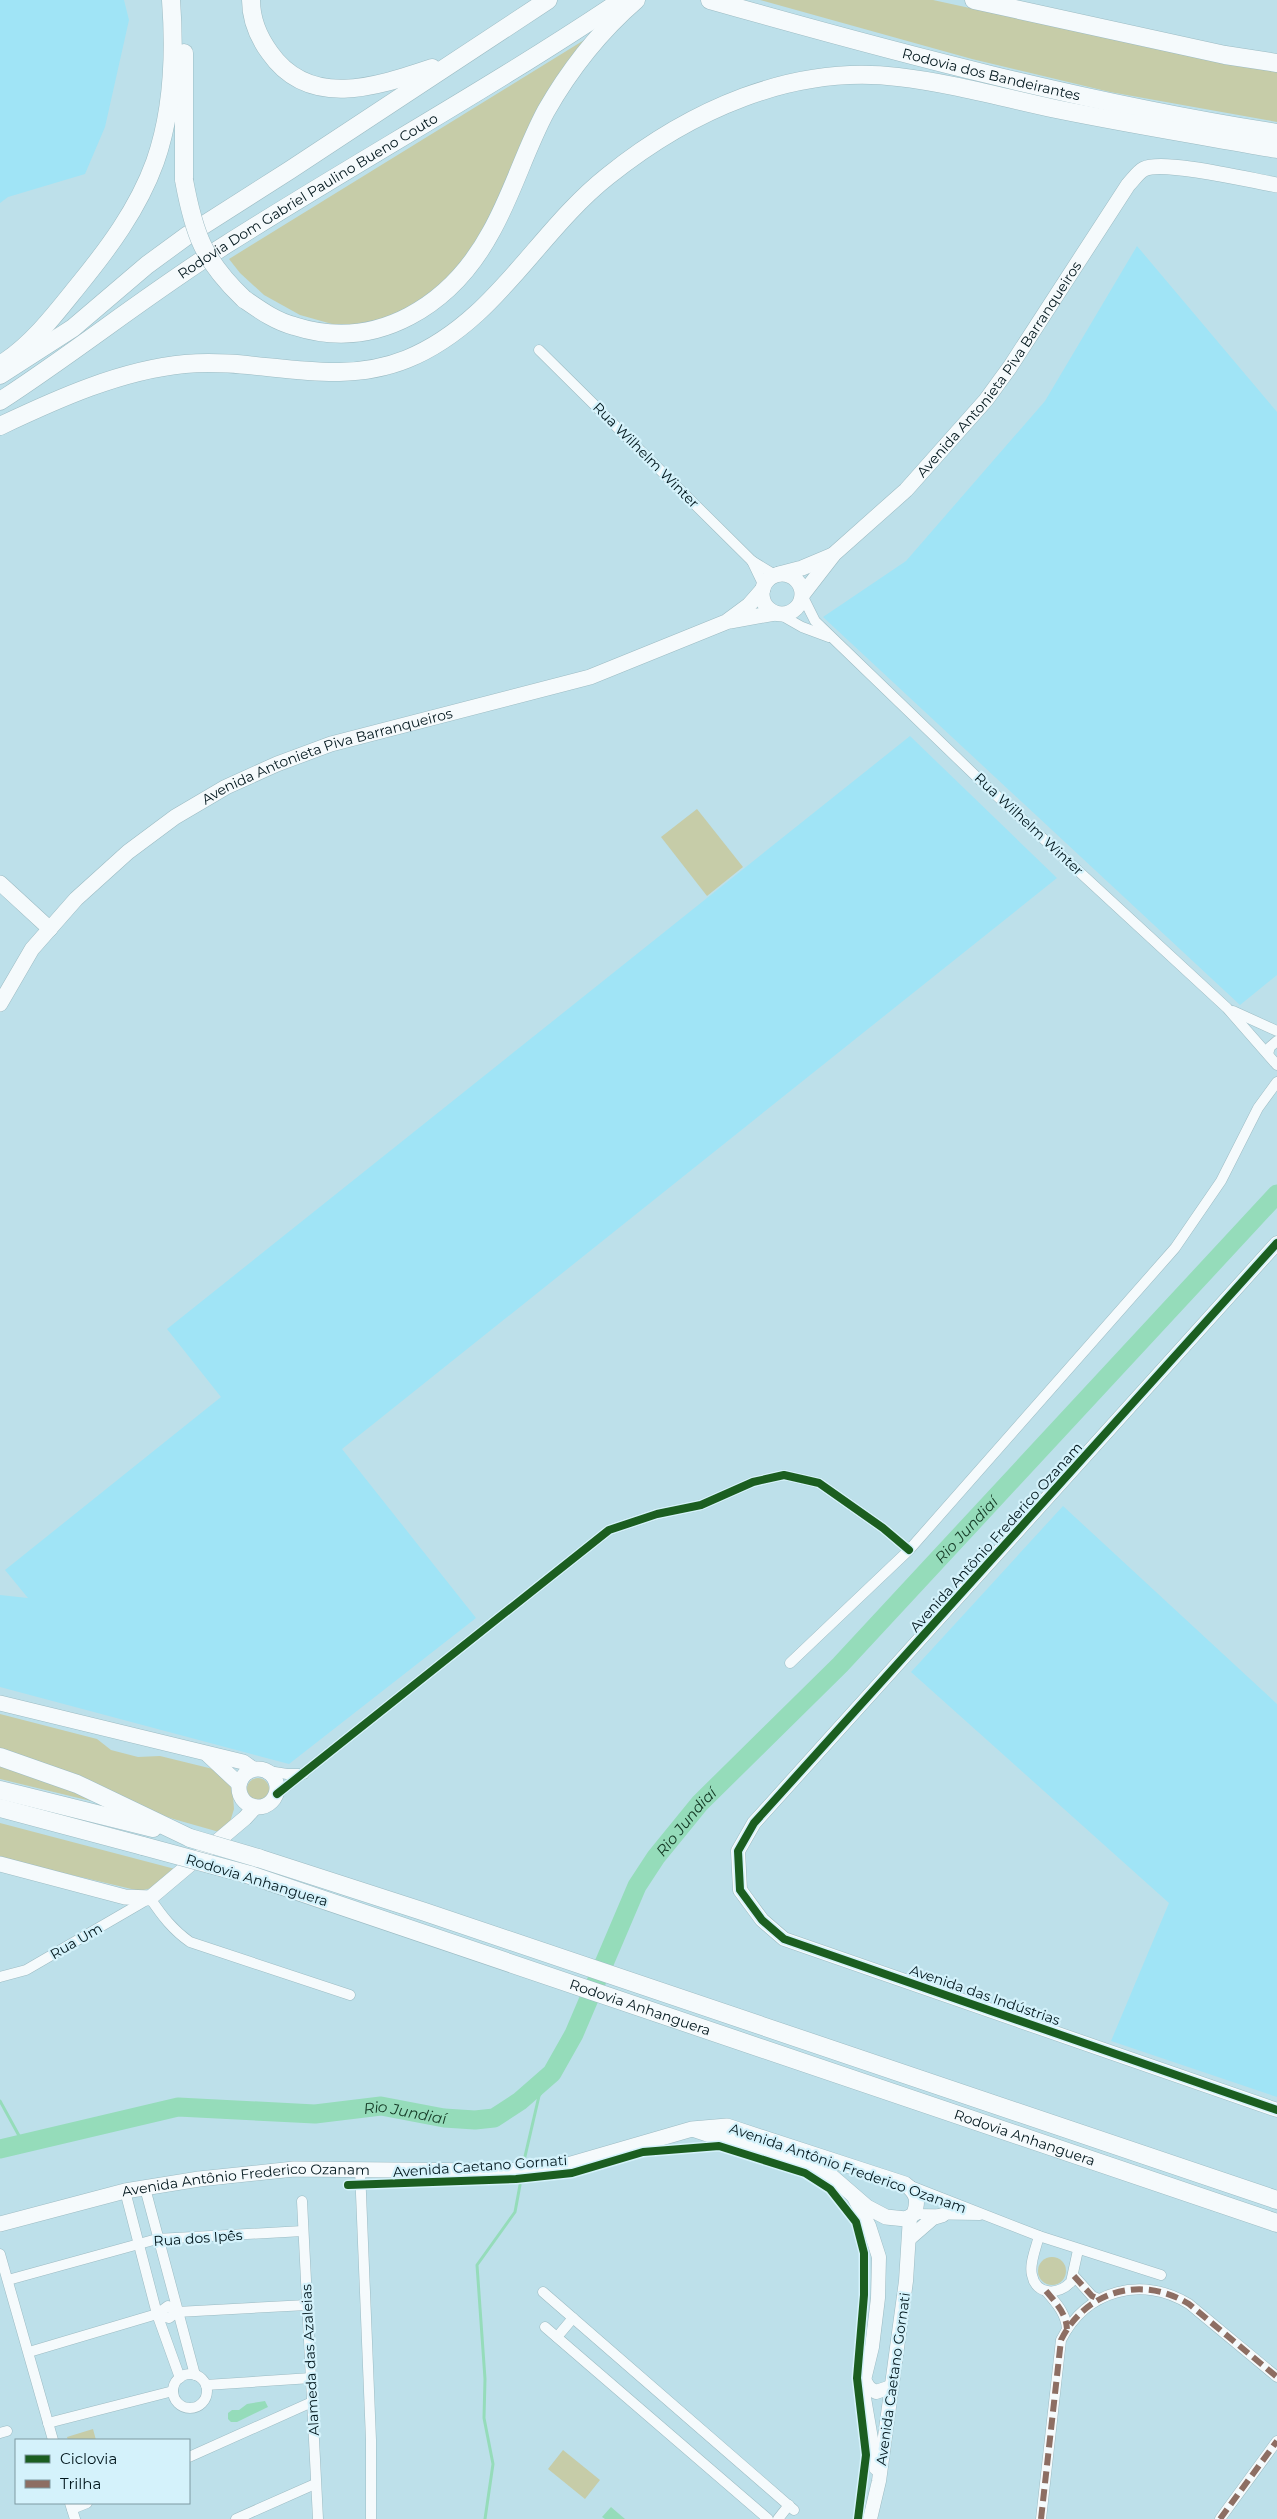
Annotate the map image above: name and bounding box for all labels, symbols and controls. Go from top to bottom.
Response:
street label: Rodovia dos Bandeirantes [900,44,1082,104]
street label: Rodovia Dom Gabriel Paulino Bueno Couto [174,109,441,283]
street label: Avenida Antonieta Piva Barranqueiros [913,257,1085,481]
street label: Rua Wilhelm Winter [589,398,703,512]
street label: Avenida Antonieta Piva Barranqueiros [198,704,455,808]
street label: Rua Wilhelm Winter [971,769,1088,879]
street label: Avenida Antônio Frederico Ozanam [906,1438,1086,1636]
water label: Rio Jundiaí [930,1491,1003,1567]
water label: Rio Jundiaí [651,1782,721,1860]
street label: Rodovia Anhanguera [184,1850,330,1910]
street label: Rua Um [47,1919,105,1963]
street label: Avenida das Indústrias [907,1961,1063,2029]
street label: Rodovia Anhanguera [567,1975,713,2039]
water label: Rio Jundiaí [362,2096,449,2128]
street label: Rodovia Anhanguera [952,2105,1098,2170]
street label: Avenida Antônio Frederico Ozanam [727,2119,969,2217]
street label: Avenida Caetano Gornati [392,2151,568,2181]
street label: Avenida Antônio Frederico Ozanam [121,2160,370,2200]
street label: Rua dos Ipês [153,2226,243,2250]
street label: Alameda das Azaleias [297,2284,323,2436]
street label: Avenida Caetano Gornati [872,2291,914,2467]
legend [15,2439,190,2504]
text: Ciclovia [60,2449,117,2468]
text: Trilha [60,2474,101,2493]

